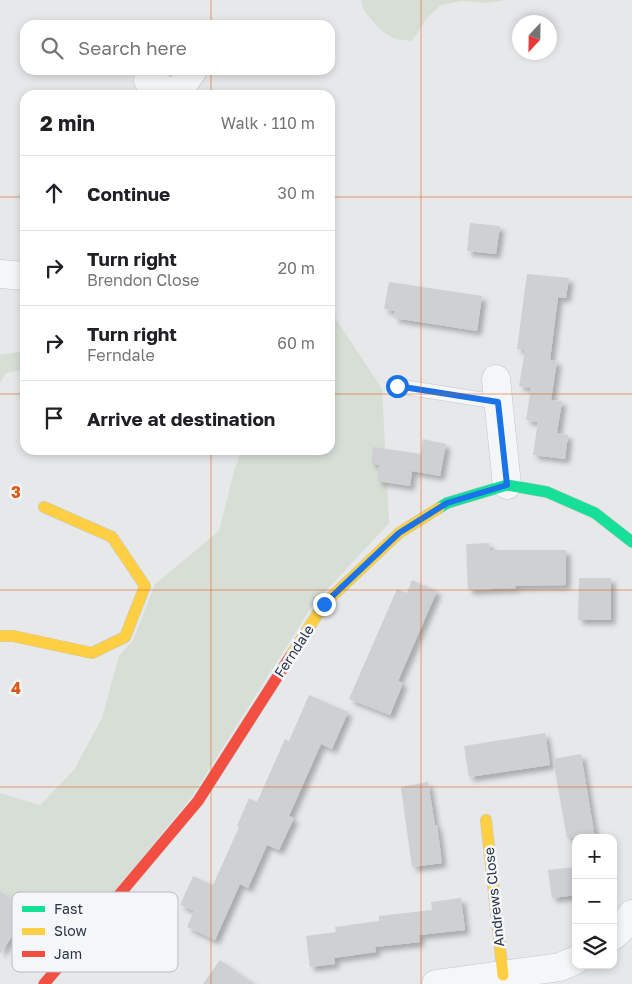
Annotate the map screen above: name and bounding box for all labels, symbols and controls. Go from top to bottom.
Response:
north arrow [512,15,557,60]
search box [20,20,335,75]
icon: search [38,34,66,62]
text: Search here [78,36,187,59]
text: 2 min [40,110,95,136]
text: Walk · 110 m [221,113,315,133]
icon: ahead [40,179,68,207]
text: Continue [87,182,170,205]
text: 30 m [278,183,315,203]
text: Turn right [87,247,177,270]
icon: right [40,254,68,282]
text: 20 m [278,258,315,278]
text: Brendon Close [87,270,199,290]
text: Turn right [87,322,177,345]
icon: right [40,329,68,357]
text: 60 m [277,333,315,353]
text: Ferndale [87,345,155,365]
route start [386,375,409,398]
icon: arrive [40,404,68,432]
text: Arrive at destination [87,407,275,430]
text: 3 [11,482,21,502]
route end [313,593,336,616]
street label: Ferndale [270,621,317,680]
text: 4 [11,678,21,698]
map controls [572,834,617,969]
button: + [572,834,617,879]
street label: Andrews Close [480,846,507,948]
button: − [572,879,617,924]
legend [12,892,178,972]
text: Fast [54,900,83,917]
text: Slow [54,922,87,939]
button: layers [572,924,617,969]
text: Jam [54,945,82,962]

